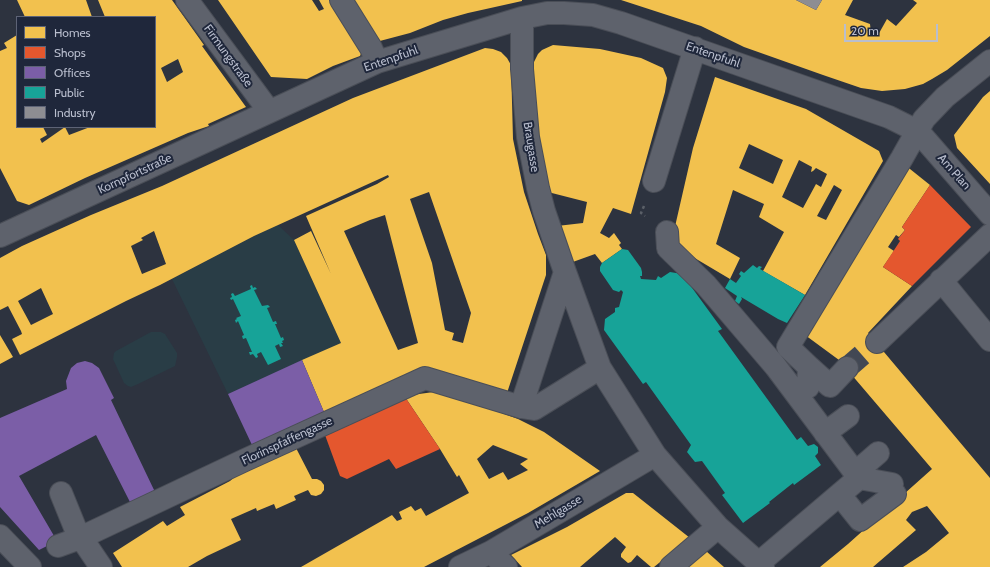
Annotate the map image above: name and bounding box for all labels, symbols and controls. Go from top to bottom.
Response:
legend [16,16,156,128]
scale bar [846,16,940,42]
street label: Firmungstraße [201,22,255,90]
text: 20 m [851,23,879,38]
text: Homes [54,25,91,40]
street label: Entenpfuhl [684,39,742,71]
street label: Entenpfuhl [362,43,420,75]
text: Shops [54,45,86,60]
text: Offices [54,65,90,80]
text: Public [54,85,85,100]
text: Industry [54,105,95,120]
street label: Braugasse [520,121,542,173]
street label: Kornpfortstraße [96,151,174,197]
street label: Am Plan [935,151,973,193]
street label: Florinspfaffengasse [239,414,335,468]
street label: Mehlgasse [532,492,584,532]

